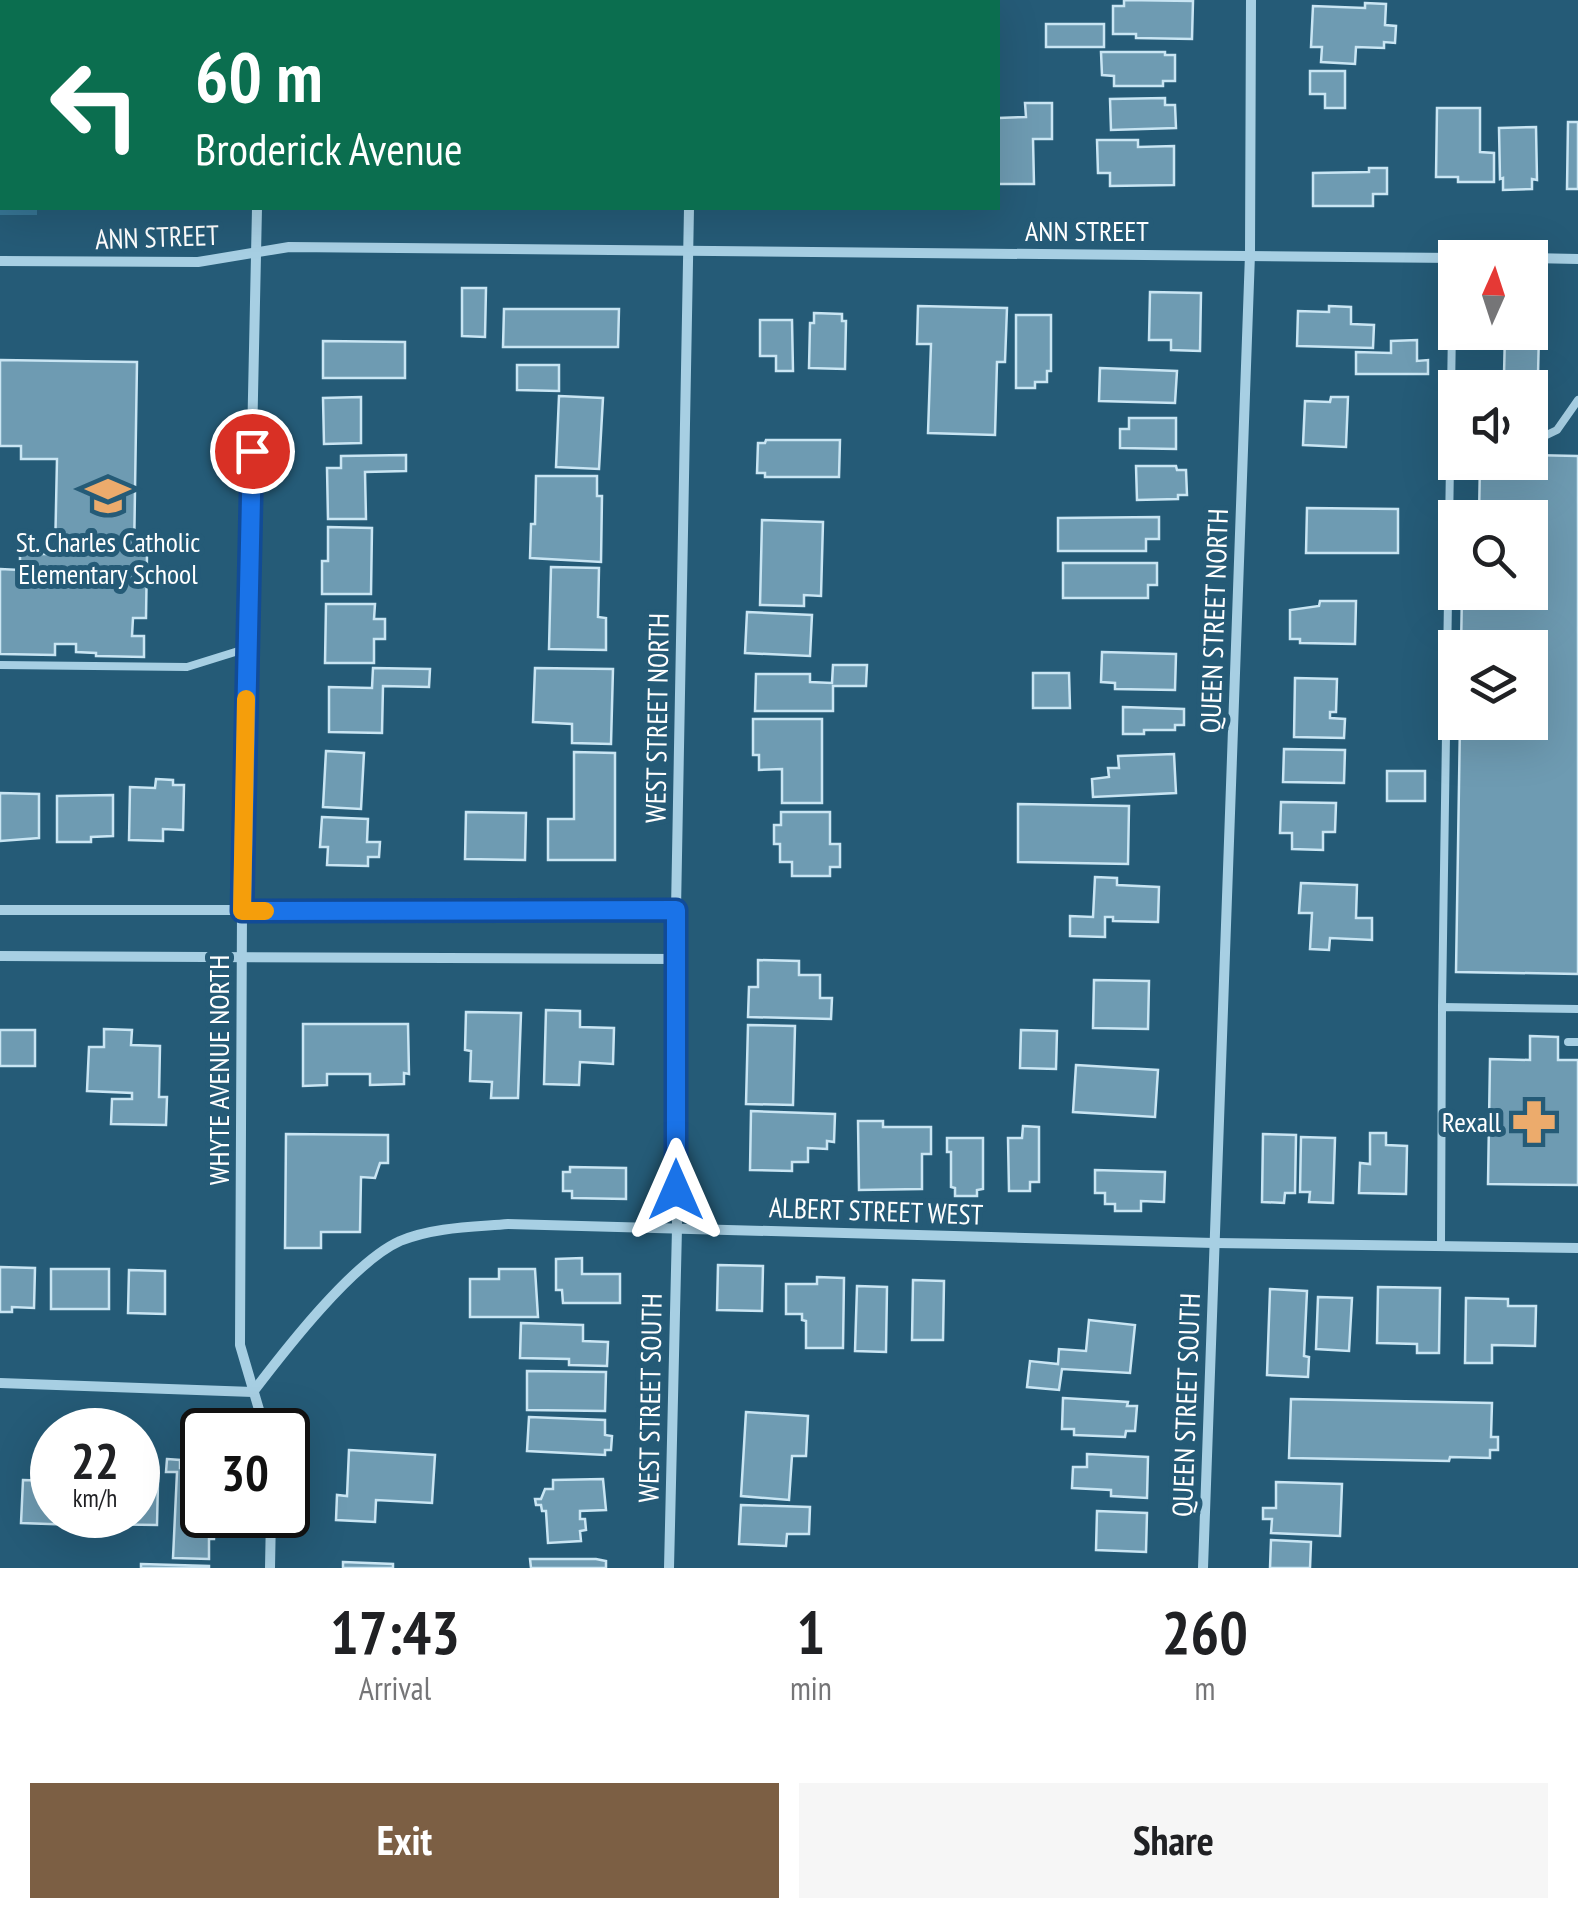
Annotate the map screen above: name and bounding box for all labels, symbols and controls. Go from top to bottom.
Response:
text: 60 m [195,31,323,121]
icon: left [30,40,160,170]
text: Broderick Avenue [195,119,463,177]
street label: ANN STREET [1025,212,1149,249]
street label: ANN STREET [94,216,220,257]
north arrow [1438,240,1548,350]
map controls [1438,240,1548,740]
button: sound [1438,370,1548,480]
pin [210,409,295,494]
icon: arrive [225,424,280,479]
school or university icon: St. Charles Catholic Elementary School [84,472,132,520]
button: search [1438,500,1548,610]
street label: QUEEN STREET NORTH [1191,508,1236,734]
place label: St. Charles Catholic Elementary School [16,523,200,592]
street label: WEST STREET NORTH [636,613,677,823]
button: layers [1438,630,1548,740]
street label: WHYTE AVENUE NORTH [200,955,237,1185]
pharmacy icon: Rexall [1510,1098,1558,1146]
place label: Rexall [1442,1103,1501,1140]
position arrow [624,1138,728,1242]
street label: ALBERT STREET WEST [768,1188,984,1233]
street label: QUEEN STREET SOUTH [1163,1292,1208,1518]
street label: WEST STREET SOUTH [629,1293,670,1503]
speed limit sign: 30 [180,1408,310,1538]
text: 22 [71,1428,119,1493]
text: km/h [73,1482,117,1514]
text: 17:43 [330,1593,460,1671]
text: 1 [797,1593,825,1671]
text: 260 [1162,1593,1248,1671]
text: Arrival [359,1667,431,1709]
text: min [790,1667,832,1709]
text: m [1194,1667,1215,1709]
button: Exit [30,1783,779,1898]
button: Share [799,1783,1548,1898]

